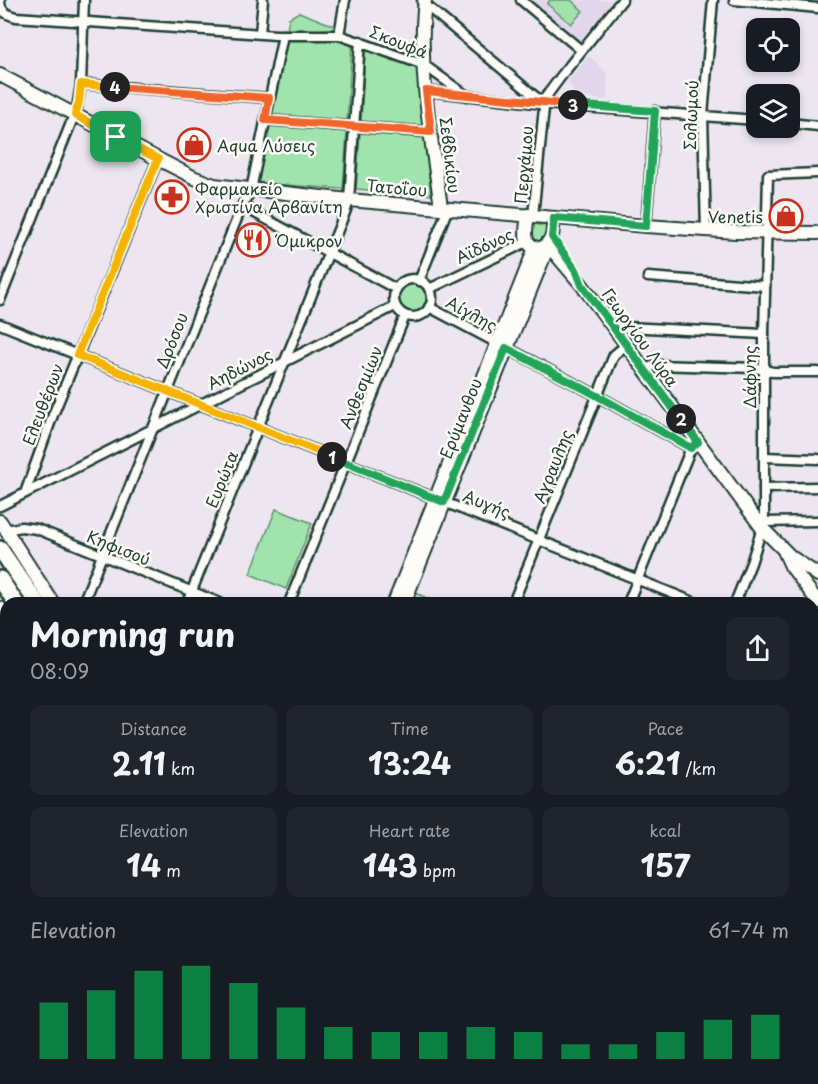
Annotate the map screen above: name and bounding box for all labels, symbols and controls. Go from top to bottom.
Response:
map controls [746,18,800,138]
button: locate [746,18,800,72]
street label: Σκουφά [366,19,432,64]
pin: 4 [100,72,130,102]
text: 4 [110,75,120,99]
street label: Σολωμού [677,80,703,150]
button: layers [746,84,800,138]
pin: 3 [558,90,588,120]
text: 3 [568,93,578,117]
pin [90,111,141,162]
street label: Σεβδικίου [434,116,468,194]
icon: arrive [99,120,132,153]
street label: Περγάμου [508,125,538,205]
shop icon: Aqua Λύσεις [176,127,212,163]
place label: Aqua Λύσεις [217,133,315,157]
street label: Τατοΐου [366,172,428,202]
place label: Φαρμακείο Χριστίνα Αρβανίτη [195,176,343,218]
pharmacy icon: Φαρμακείο Χριστίνα Αρβανίτη [154,179,190,215]
shop icon: Venetis [768,198,804,234]
place label: Venetis [708,204,763,228]
street label: Αϊδόνος [451,221,517,269]
restaurant icon: Όμικρον [235,222,271,258]
place label: Όμικρον [274,228,343,252]
street label: Γεωργίου Λύρα [597,283,685,392]
street label: Αίγλης [442,290,502,336]
street label: Δρόσου [149,308,193,372]
street label: Αηδώνος [202,341,276,395]
street label: Ανθεσμίων [332,342,388,432]
street label: Δάφνης [737,346,761,408]
street label: Ελευθέρων [15,360,69,448]
street label: Ερύμανθου [433,374,487,462]
pin: 2 [666,404,696,434]
text: 2 [675,407,687,431]
street label: Αγραυλης [526,425,578,507]
pin: 1 [317,442,347,472]
text: 1 [328,445,336,469]
street label: Ευρώτα [199,446,243,511]
street label: Αυγής [460,483,514,523]
street label: Κηφισού [84,523,154,571]
text: Morning run [30,608,235,658]
button: share [726,617,789,680]
text: 08:09 [30,656,89,686]
text: Distance [120,716,187,740]
text: Time [391,716,428,740]
text: Pace [647,716,684,740]
text: 2.11 [112,740,166,785]
text: 13:24 [368,740,451,785]
text: 6:21 [615,740,680,785]
text: km [166,756,195,780]
text: /km [680,756,716,780]
text: Elevation [119,818,188,842]
text: Heart rate [369,818,450,842]
text: kcal [650,818,681,842]
text: 14 [126,842,161,887]
text: 143 [363,842,418,887]
text: 157 [641,842,690,887]
text: m [161,858,181,882]
text: bpm [418,858,456,882]
text: Elevation [30,915,116,945]
text: 61–74 m [708,915,789,945]

